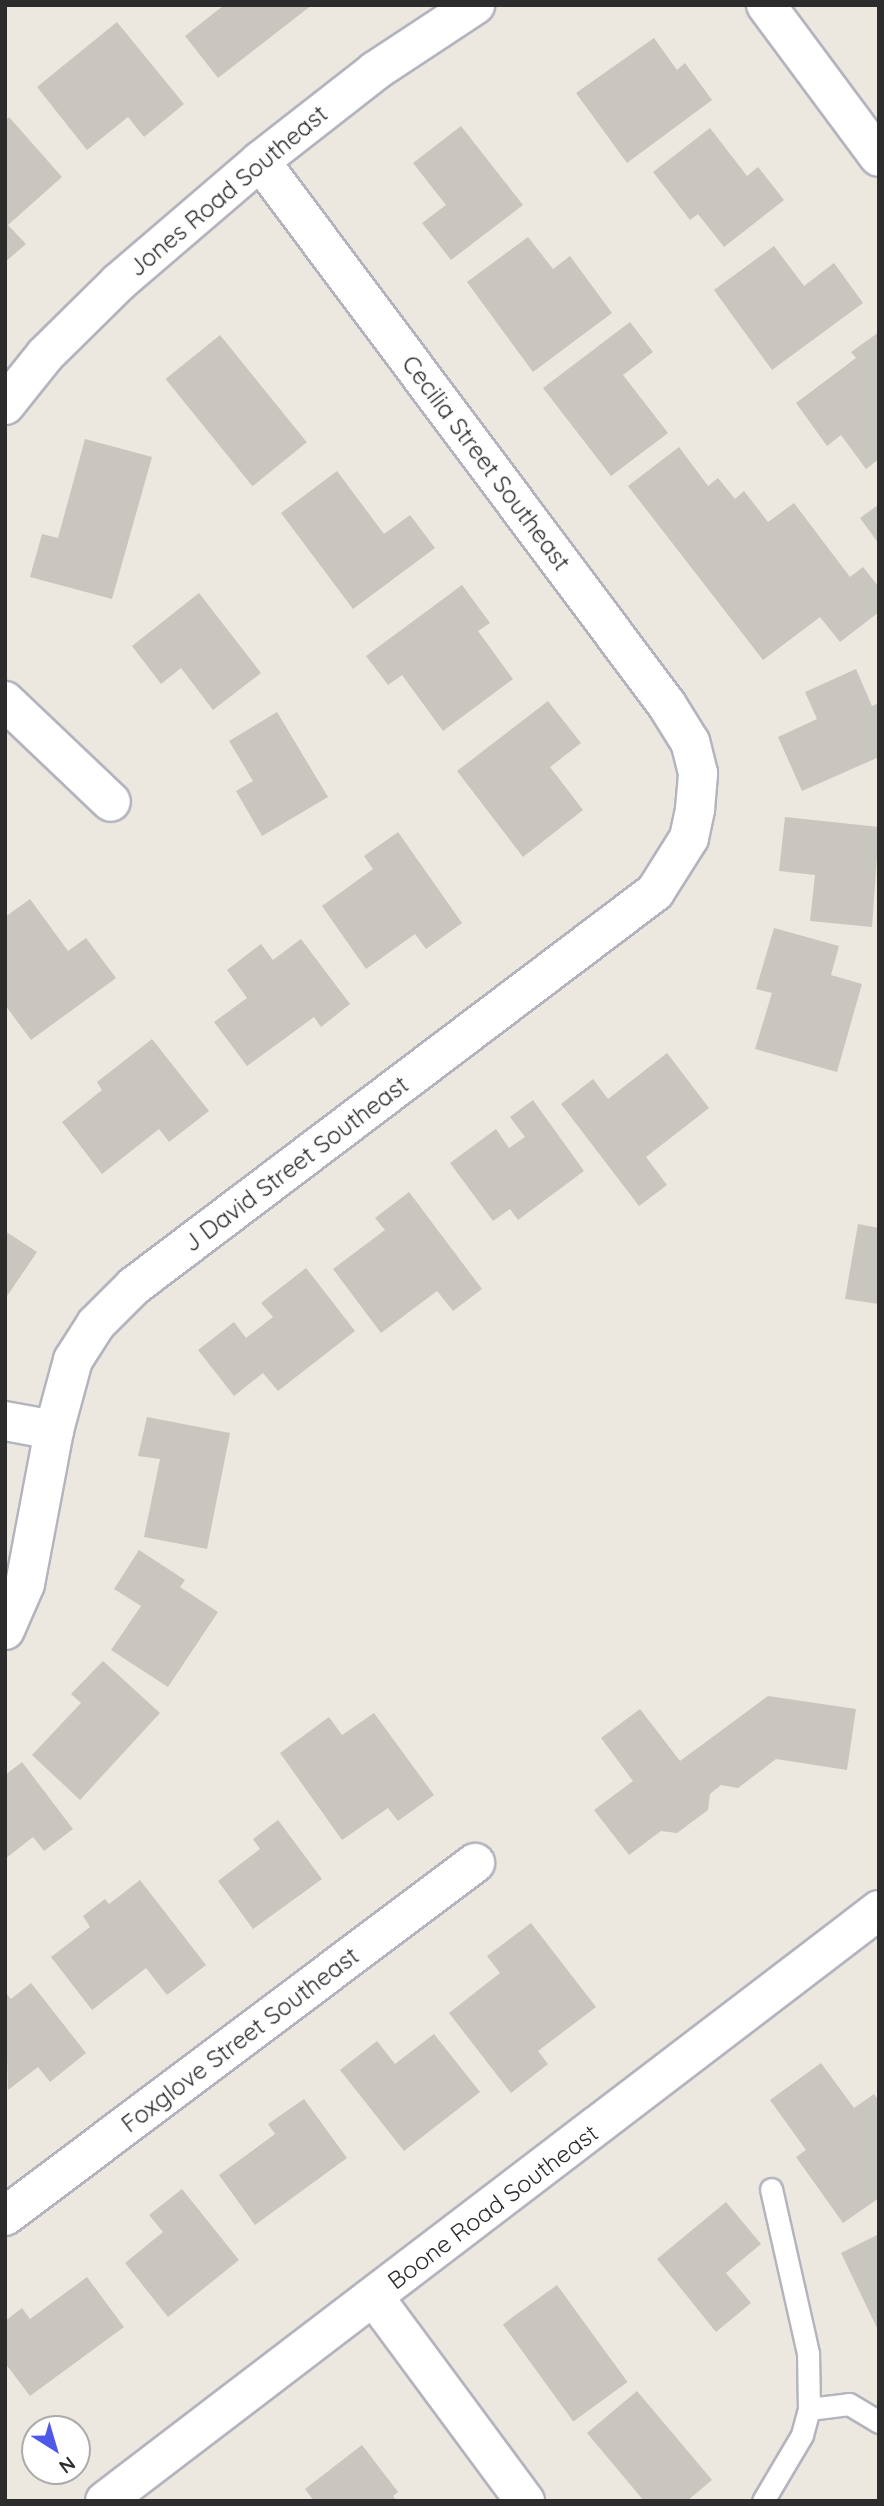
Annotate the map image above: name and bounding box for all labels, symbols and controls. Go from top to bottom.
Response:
street label: Jones Road Southeast [123,99,333,283]
street label: Cecilia Street Southeast [396,350,576,576]
street label: J David Street Southeast [178,1070,414,1258]
street label: Foxglove Street Southeast [116,1941,364,2139]
street label: Boone Road Southeast [382,2119,604,2295]
north arrow [21,2415,91,2485]
text: N [55,2451,80,2479]

